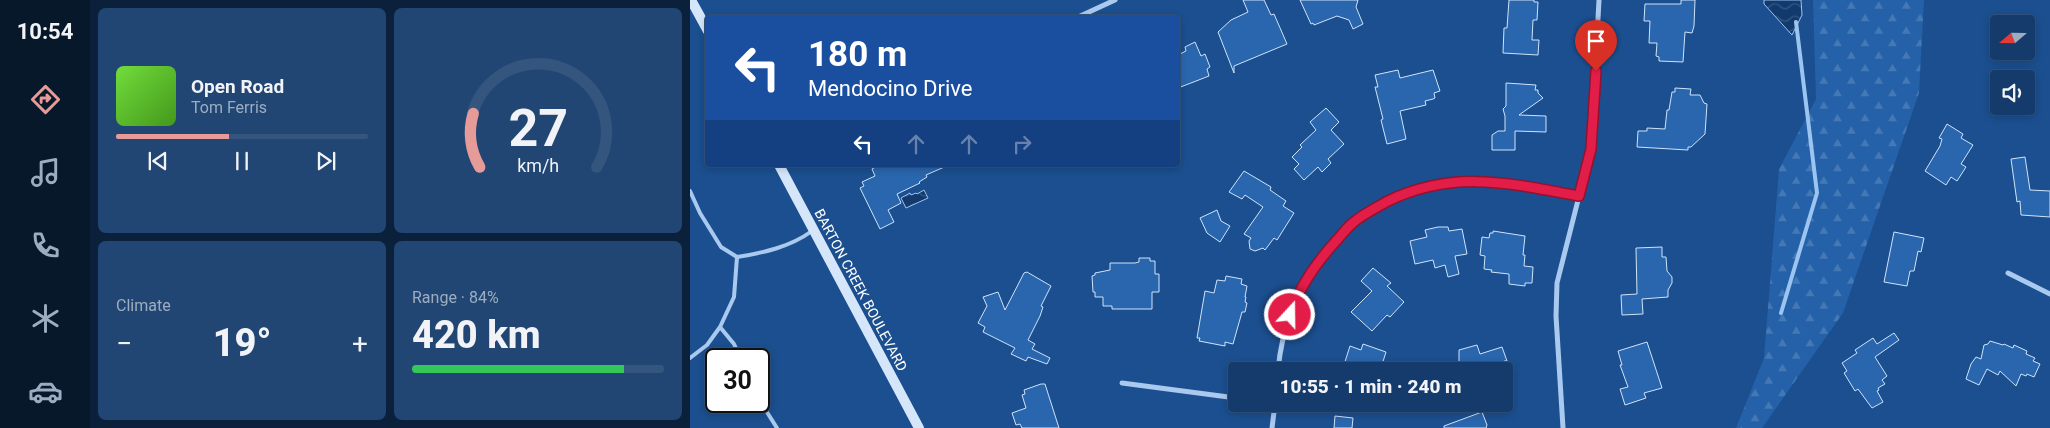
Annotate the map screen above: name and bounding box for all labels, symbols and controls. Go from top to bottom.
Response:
north arrow [1990,15,2035,60]
map controls [1990,15,2035,115]
text: 10:54 [17,19,73,44]
pin [1575,20,1617,71]
icon: arrive [1582,27,1610,55]
text: 180 m [808,34,907,75]
icon: left [725,35,790,100]
button: sound [1990,70,2035,115]
text: Open Road [191,75,284,98]
text: Mendocino Drive [808,76,972,101]
icon: directions [28,82,63,117]
text: Tom Ferris [191,98,267,117]
text: 27 [508,98,568,159]
icon: left [849,130,877,158]
icon: ahead [902,130,930,158]
icon: ahead [955,130,983,158]
icon: right [1008,130,1036,158]
icon: previous [144,147,172,175]
icon: pause [228,147,256,175]
icon: next [312,147,340,175]
icon: music [28,155,63,190]
text: km/h [517,155,559,176]
street label: BARTON CREEK BOULEVARD [811,206,911,374]
icon: phone [28,228,63,263]
text: Range · 84% [412,288,499,307]
position arrow [1263,288,1315,340]
text: Climate [116,296,171,315]
icon: climate [28,301,63,336]
text: 420 km [412,313,541,357]
text: 19° [213,321,271,365]
text: − [116,327,132,360]
text: + [352,327,368,360]
speed limit sign: 30 [705,348,770,413]
icon: car [28,374,63,409]
text: 10:55 · 1 min · 240 m [1279,375,1462,398]

